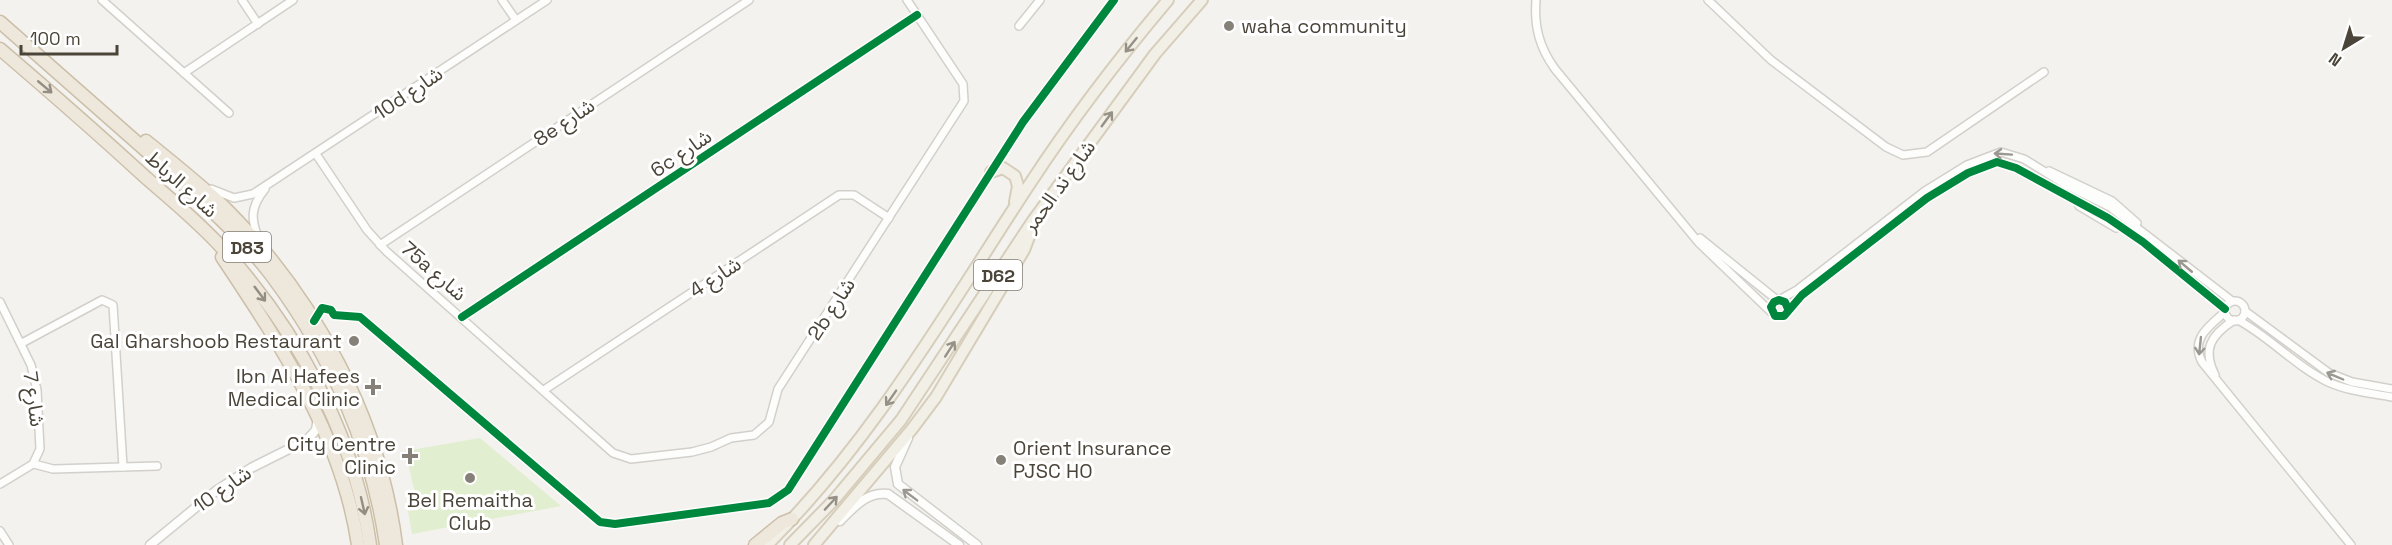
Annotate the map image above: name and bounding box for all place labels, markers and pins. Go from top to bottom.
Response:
place label: waha community [1241,13,1407,39]
marker: waha community [1222,19,1236,33]
place label: Gal Gharshoob Restaurant [90,328,342,354]
marker: Gal Gharshoob Restaurant [347,334,361,348]
place label: Ibn Al Hafees Medical Clinic [228,363,360,412]
marker: Ibn Al Hafees Medical Clinic [364,378,382,396]
place label: City Centre Clinic [287,431,396,480]
place label: Orient Insurance PJSC HO [1013,435,1172,484]
marker: City Centre Clinic [401,447,419,465]
marker: Orient Insurance PJSC HO [994,453,1008,467]
marker: Bel Remaitha Club [463,471,477,485]
place label: Bel Remaitha Club [407,487,533,536]

